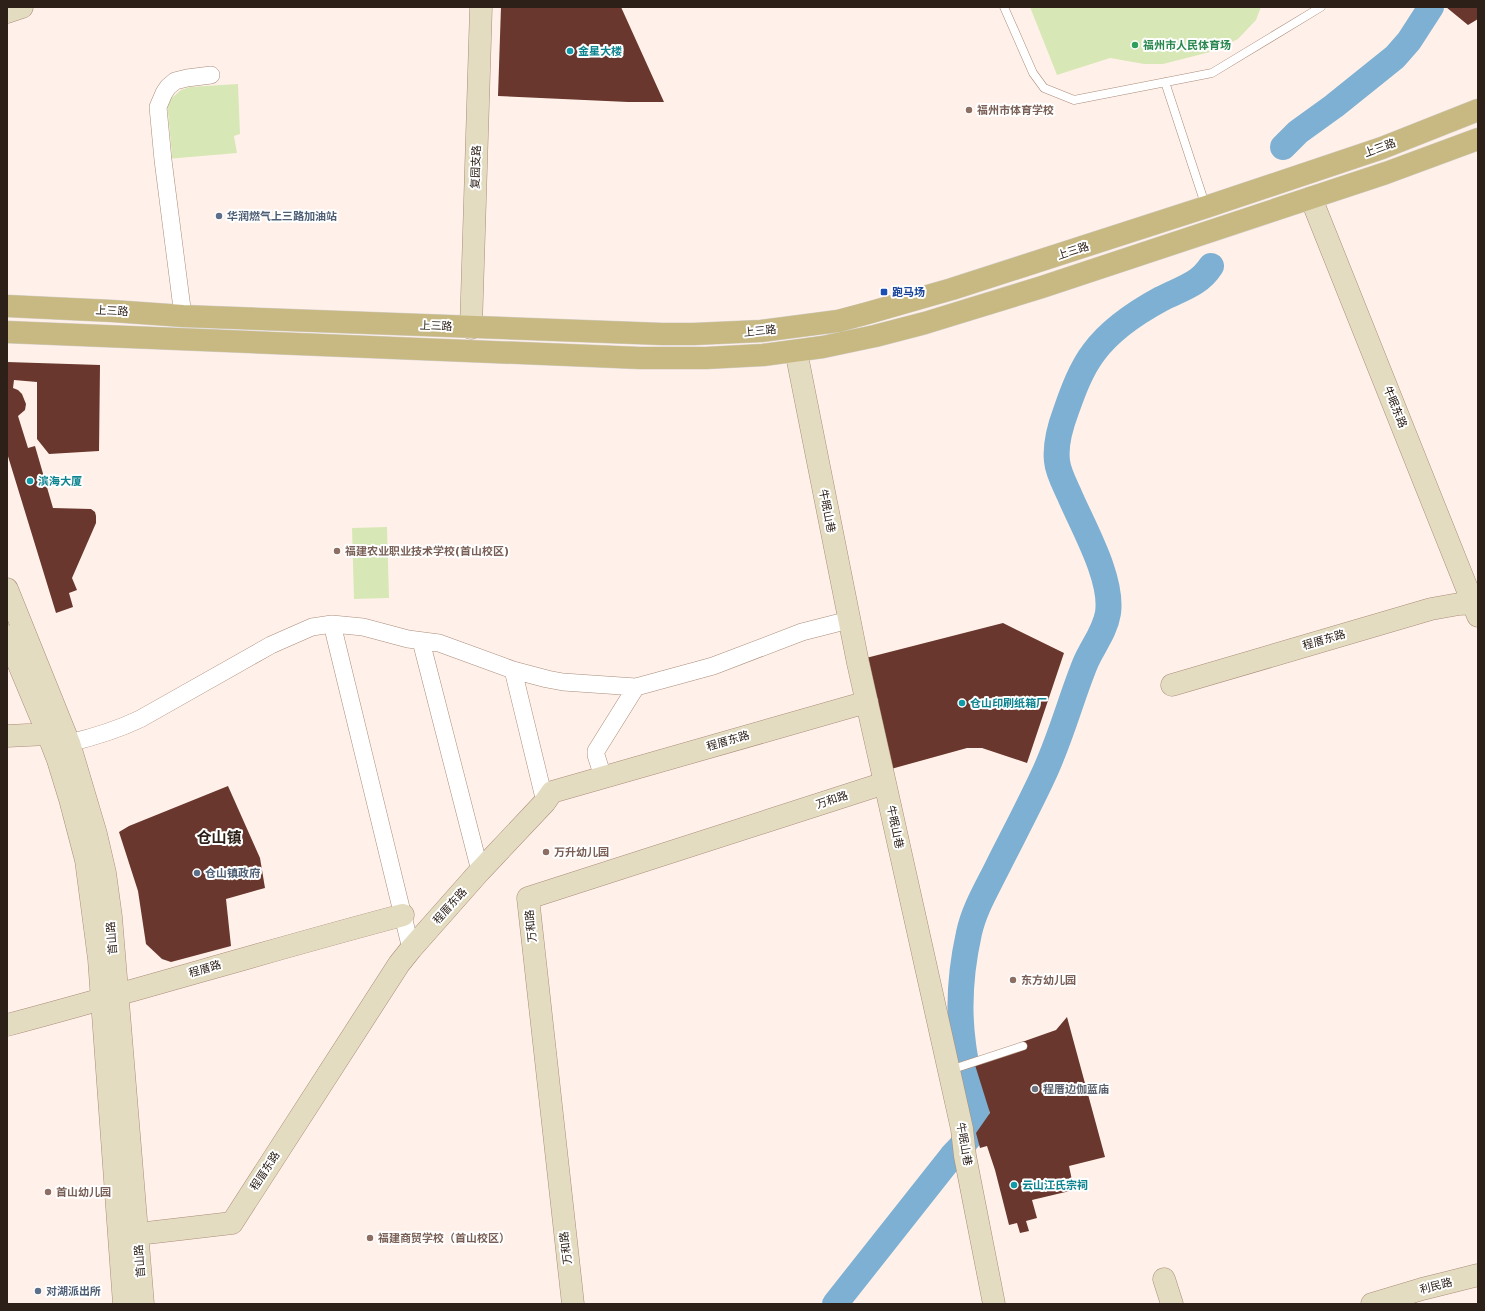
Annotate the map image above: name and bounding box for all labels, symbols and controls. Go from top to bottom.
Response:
place label: 福州市人民体育场 [1143,39,1231,52]
marker: 福州市人民体育场 [1130,40,1140,50]
place label: 金星大楼 [578,45,622,58]
marker: 金星大楼 [565,46,575,56]
place label: 福州市体育学校 [977,104,1054,117]
marker: 福州市体育学校 [964,105,974,115]
street label: 上三路 [1362,136,1398,160]
street label: 复园支路 [469,145,483,189]
place label: 华润燃气上三路加油站 [227,210,337,223]
marker: 华润燃气上三路加油站 [214,211,224,221]
street label: 上三路 [1055,240,1091,262]
place label: 跑马场 [892,286,925,299]
marker: 跑马场 [879,287,889,297]
street label: 上三路 [95,304,129,318]
street label: 上三路 [419,319,453,333]
street label: 上三路 [743,323,777,339]
street label: 牛眠东路 [1381,384,1409,430]
place label: 滨海大厦 [38,475,82,488]
marker: 滨海大厦 [25,476,35,486]
street label: 牛眠山巷 [816,488,838,534]
place label: 福建农业职业技术学校(首山校区) [345,545,509,558]
marker: 福建农业职业技术学校(首山校区) [332,546,342,556]
street label: 程厝东路 [1301,628,1347,652]
place label: 仓山印刷纸箱厂 [970,697,1047,710]
marker: 仓山印刷纸箱厂 [957,698,967,708]
street label: 程厝东路 [705,729,751,753]
street label: 万和路 [814,789,850,811]
street label: 牛眠山巷 [884,804,906,850]
district label: 仓山镇 [196,829,242,847]
place label: 万升幼儿园 [554,846,609,859]
marker: 万升幼儿园 [541,847,551,857]
place label: 仓山镇政府 [205,867,260,880]
marker: 仓山镇政府 [192,868,202,878]
street label: 程厝东路 [430,885,470,927]
street label: 万和路 [523,909,539,943]
street label: 首山路 [104,921,120,955]
street label: 程厝路 [187,958,223,980]
place label: 东方幼儿园 [1021,974,1076,987]
marker: 东方幼儿园 [1008,975,1018,985]
place label: 程厝边伽蓝庙 [1043,1083,1109,1096]
marker: 程厝边伽蓝庙 [1030,1084,1040,1094]
street label: 牛眠山巷 [954,1121,974,1167]
street label: 程厝东路 [248,1149,282,1193]
place label: 云山江氏宗祠 [1022,1179,1088,1192]
marker: 云山江氏宗祠 [1009,1180,1019,1190]
place label: 首山幼儿园 [56,1186,111,1199]
marker: 首山幼儿园 [43,1187,53,1197]
street label: 万和路 [558,1231,574,1265]
place label: 福建商贸学校（首山校区） [378,1232,510,1245]
marker: 福建商贸学校（首山校区） [365,1233,375,1243]
street label: 首山路 [132,1244,148,1278]
street label: 利民路 [1418,1276,1454,1296]
place label: 对湖派出所 [46,1285,101,1298]
marker: 对湖派出所 [33,1286,43,1296]

